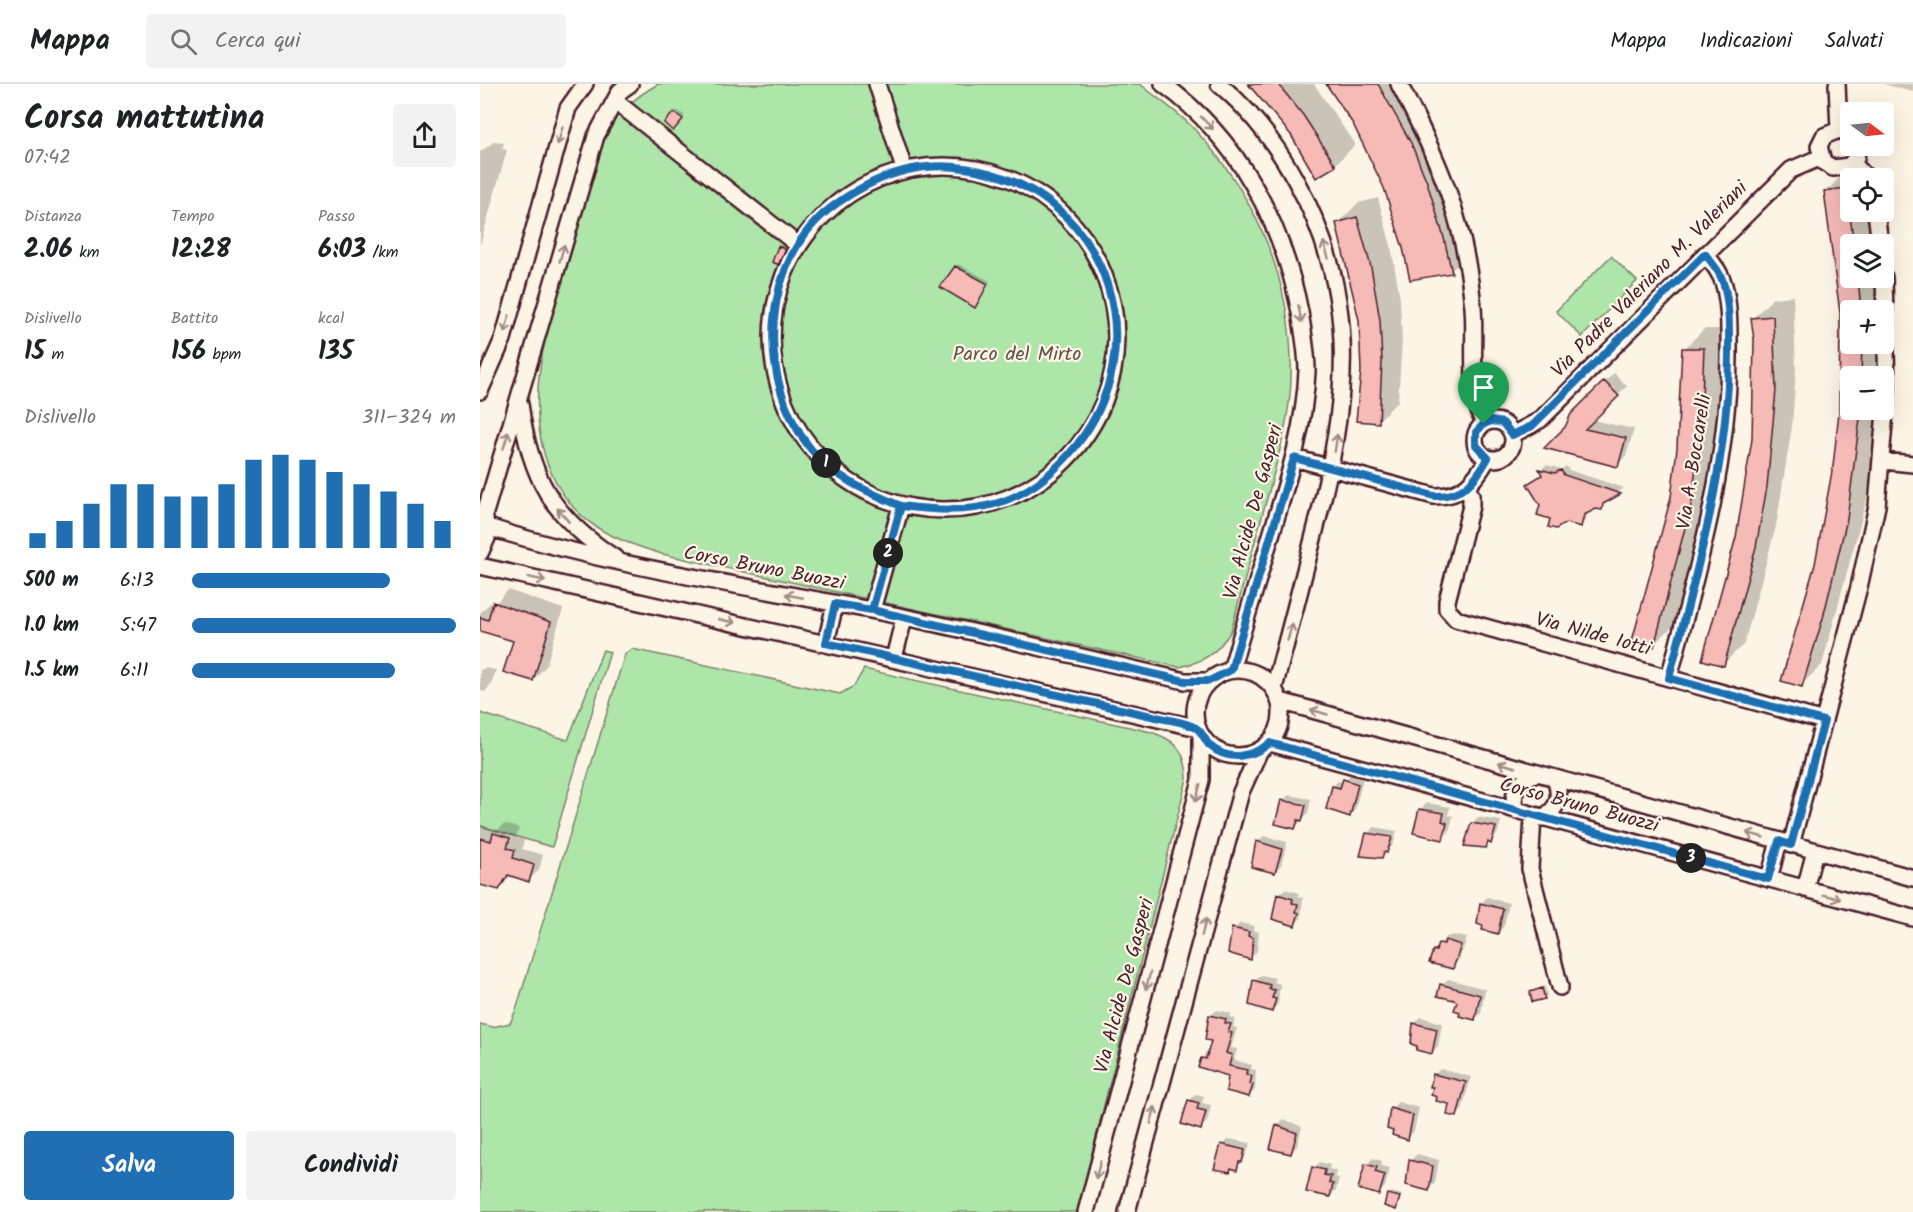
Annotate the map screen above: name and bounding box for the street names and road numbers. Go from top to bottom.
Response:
street label: Via Padre Valeriano M. Valeriani [1544,173,1757,386]
street label: Via A. Boccarelli [1668,391,1722,532]
street label: Via Alcide De Gasperi [1215,419,1293,603]
street label: Corso Bruno Buozzi [681,538,849,601]
street label: Via Nilde Iotti [1532,604,1656,666]
street label: Corso Bruno Buozzi [1496,769,1663,843]
street label: Via Alcide De Gasperi [1086,893,1164,1077]

